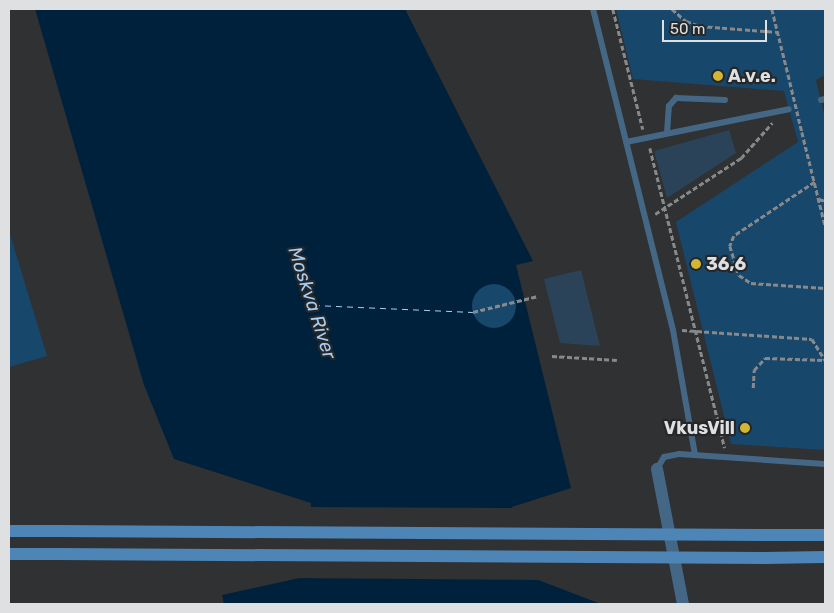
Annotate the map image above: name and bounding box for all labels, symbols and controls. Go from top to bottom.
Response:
scale bar [664,10,769,42]
text: 50 m [670,20,705,38]
place label: A.v.e. [728,65,776,87]
marker: A.v.e. [712,70,724,82]
water label: Moskva River [283,244,341,362]
place label: 36,6 [706,253,746,275]
marker: 36,6 [690,258,702,270]
place label: VkusVill [664,417,735,439]
marker: VkusVill [739,422,751,434]

